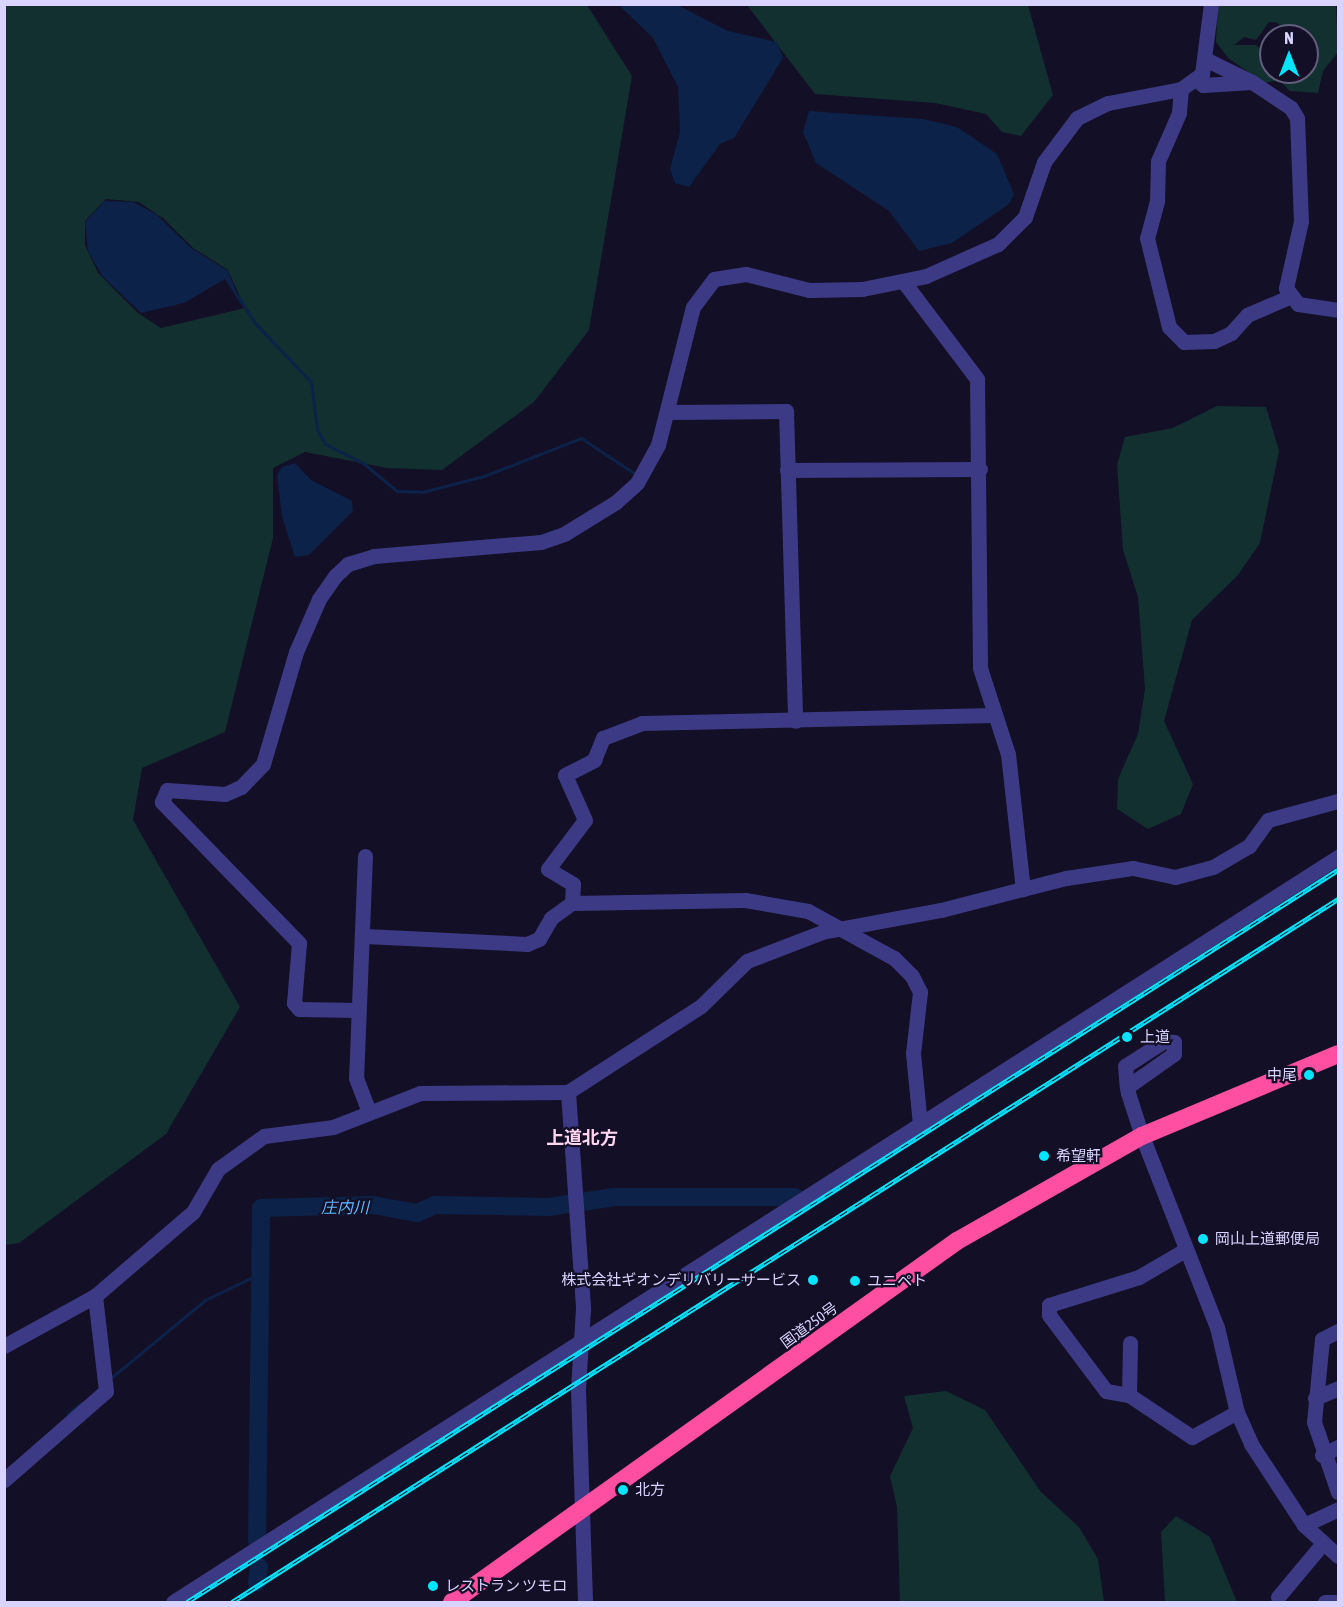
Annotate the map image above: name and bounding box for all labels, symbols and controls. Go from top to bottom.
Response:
north arrow [1259,24,1319,84]
text: N [1284,29,1294,47]
marker: 上道 [1118,1028,1136,1046]
place label: 上道 [1140,1028,1170,1046]
place label: 中尾 [1267,1066,1297,1084]
marker: 中尾 [1302,1068,1316,1082]
district label: 上道北方 [546,1127,618,1149]
place label: 希望軒 [1056,1147,1101,1165]
marker: 希望軒 [1037,1149,1051,1163]
water label: 庄内川 [321,1197,369,1217]
place label: 岡山上道郵便局 [1215,1230,1320,1248]
marker: 岡山上道郵便局 [1196,1232,1210,1246]
place label: 株式会社ギオンデリバリーサービス [561,1271,801,1289]
place label: ユニペト [867,1272,927,1290]
marker: 株式会社ギオンデリバリーサービス [806,1273,820,1287]
marker: ユニペト [848,1274,862,1288]
street label: 国道250号 [777,1298,841,1352]
place label: 北方 [635,1481,665,1499]
marker: 北方 [616,1483,630,1497]
place label: レストラン ツモロ [445,1577,567,1595]
marker: レストラン ツモロ [426,1579,440,1593]

